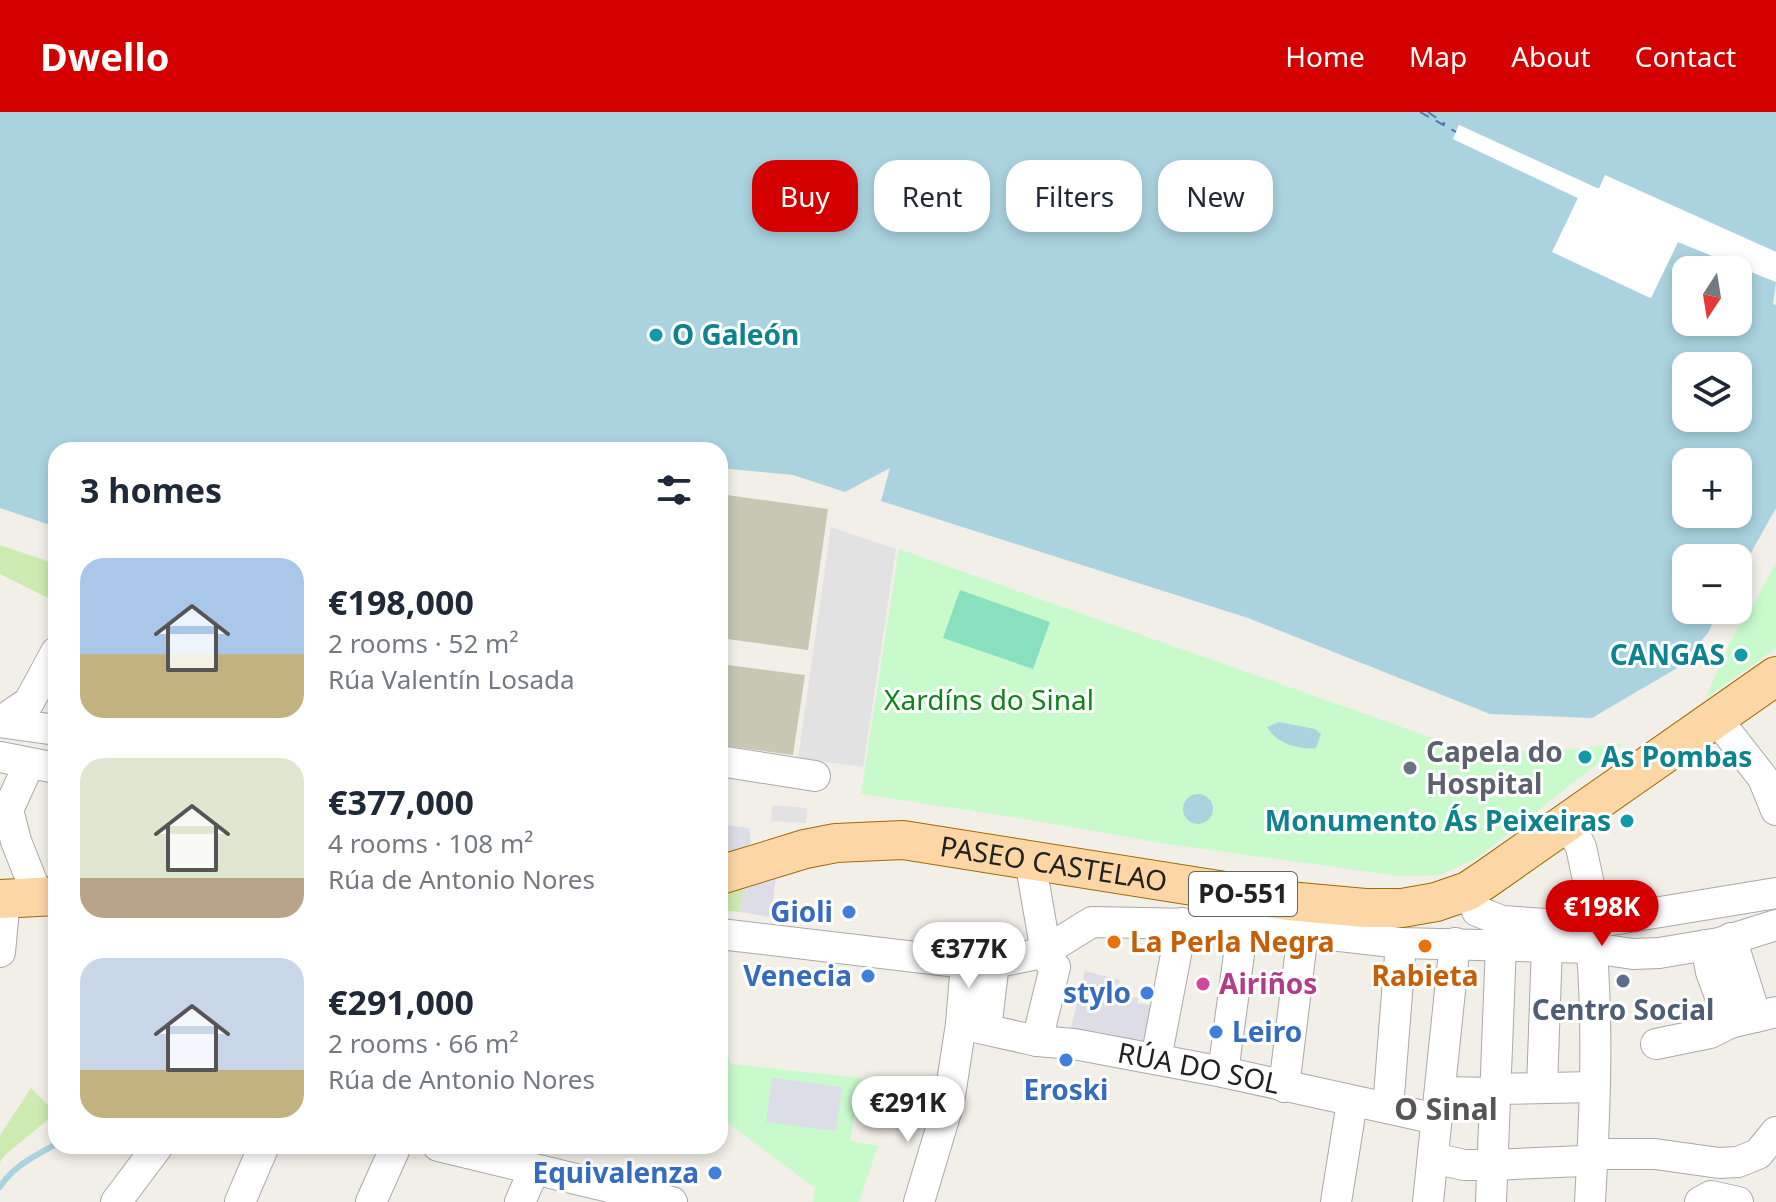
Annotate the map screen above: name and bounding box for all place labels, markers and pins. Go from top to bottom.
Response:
place label: O Galeón [672,315,799,353]
marker: O Galeón [647,326,665,344]
place label: CANGAS [1610,635,1725,673]
marker: CANGAS [1732,646,1750,664]
place label: Capela do Hospital [1426,732,1563,802]
place label: As Pombas [1601,737,1752,775]
marker: As Pombas [1576,748,1594,766]
marker: Capela do Hospital [1401,759,1419,777]
place label: Monumento Ás Peixeiras [1265,801,1611,839]
marker: Monumento Ás Peixeiras [1618,812,1636,830]
pin: €198K [1546,880,1658,948]
place label: Gioli [770,892,833,930]
marker: Gioli [840,903,858,921]
pin: €377K [913,922,1025,990]
place label: La Perla Negra [1130,922,1335,960]
marker: La Perla Negra [1105,933,1123,951]
marker: Rabieta [1416,937,1434,955]
place label: Venecia [743,956,852,994]
place label: Rabieta [1372,956,1478,994]
place label: Airiños [1219,964,1317,1002]
marker: Venecia [859,967,877,985]
marker: Centro Social [1614,972,1632,990]
place label: stylo [1063,973,1131,1011]
marker: Airiños [1194,975,1212,993]
marker: stylo [1138,984,1156,1002]
place label: Centro Social [1532,990,1714,1028]
place label: Leiro [1232,1012,1302,1050]
marker: Leiro [1207,1023,1225,1041]
marker: Eroski [1057,1051,1075,1069]
place label: Eroski [1024,1070,1108,1108]
pin: €291K [852,1076,964,1144]
place label: Equivalenza [532,1153,699,1191]
marker: Equivalenza [706,1164,724,1182]

